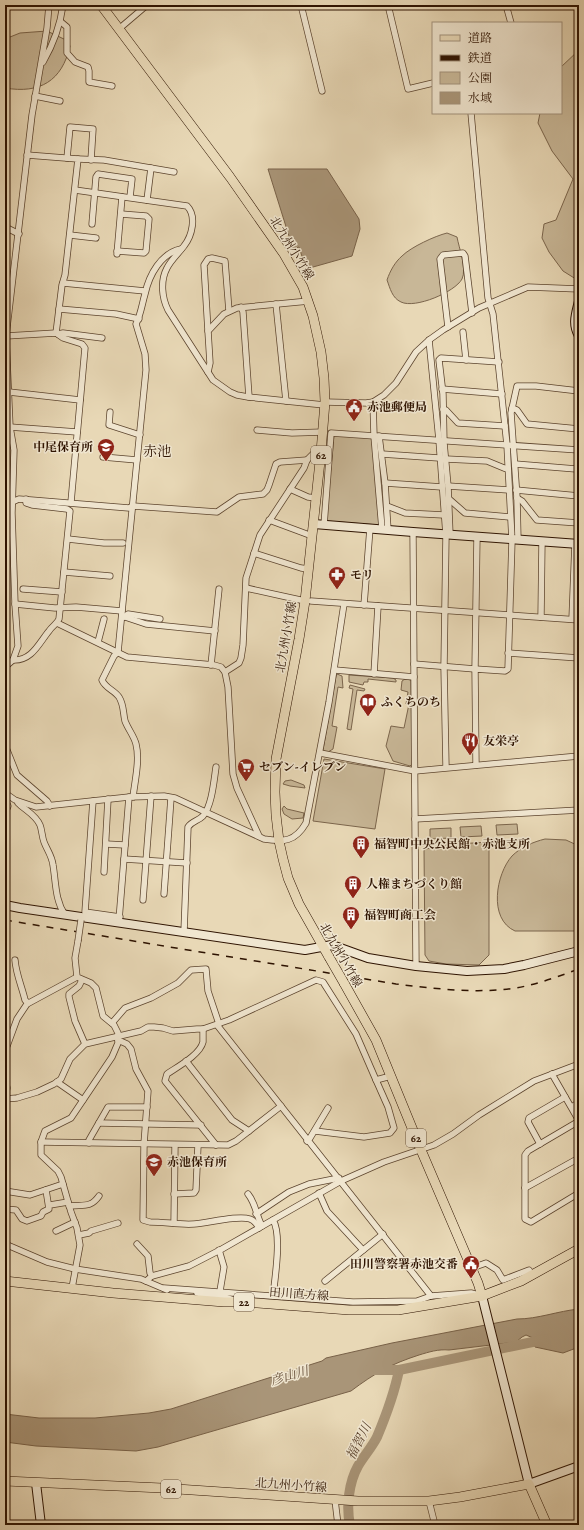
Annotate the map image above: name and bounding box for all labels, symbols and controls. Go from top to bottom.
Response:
legend [432,22,562,114]
text: 道路 [468,30,492,46]
text: 鉄道 [467,50,492,66]
text: 公園 [468,70,492,86]
text: 水域 [468,90,492,106]
street label: 北九州小竹線 [266,213,318,283]
public building icon: 赤池郵便局 [344,397,364,422]
place label: 赤池郵便局 [367,399,427,415]
school or university icon: 中尾保育所 [96,437,116,462]
place label: 中尾保育所 [33,439,93,455]
district label: 赤池 [143,442,171,461]
road number: 62 [311,446,331,464]
pharmacy icon: モリ [327,565,347,590]
place label: モリ [350,567,374,583]
street label: 北九州小竹線 [272,600,300,674]
library icon: ふくちのち [358,692,378,717]
place label: ふくちのち [381,694,441,710]
restaurant icon: 友栄亭 [460,731,480,756]
place label: 友栄亭 [483,733,519,749]
supermarket icon: セブン-イレブン [236,757,256,782]
place label: セブン-イレブン [259,759,346,775]
building icon: 福智町中央公民館・赤池支所 [351,834,371,859]
place label: 福智町中央公民館・赤池支所 [374,836,530,852]
building icon: 人権まちづくり館 [343,874,363,899]
place label: 人権まちづくり館 [366,876,462,892]
building icon: 福智町商工会 [341,905,361,930]
place label: 福智町商工会 [364,907,436,923]
street label: 北九州小竹線 [316,920,366,990]
road number: 62 [406,1129,426,1147]
school or university icon: 赤池保育所 [144,1152,164,1177]
place label: 赤池保育所 [167,1154,227,1170]
public building icon: 田川警察署赤池交番 [461,1254,481,1279]
place label: 田川警察署赤池交番 [350,1256,458,1272]
street label: 田川直方線 [269,1284,329,1304]
road number: 22 [234,1293,254,1311]
water label: 彦山川 [268,1361,312,1389]
water label: 福智川 [342,1418,376,1462]
street label: 北九州小竹線 [255,1475,327,1495]
road number: 62 [161,1480,181,1498]

